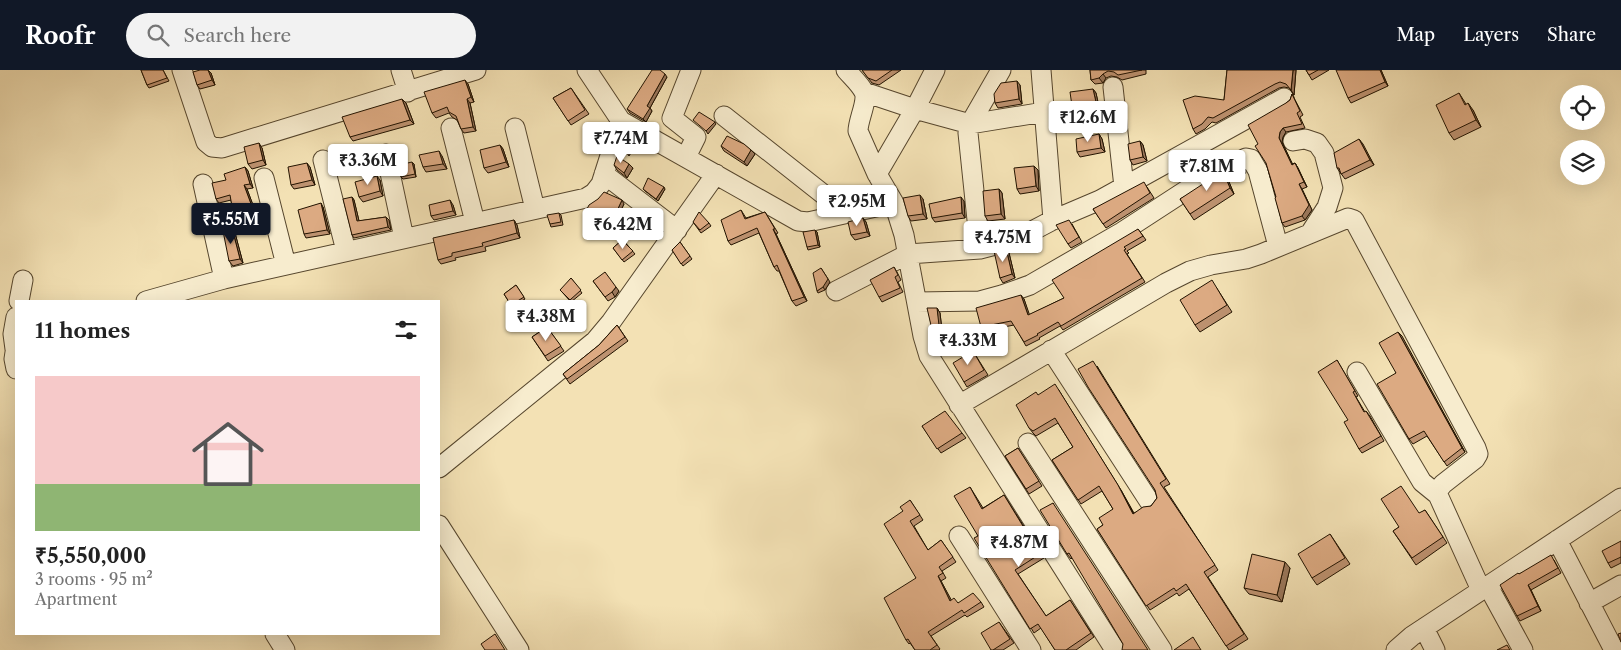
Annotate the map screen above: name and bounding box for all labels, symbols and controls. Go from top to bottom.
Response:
search box [126,13,476,58]
text: Roofr [25,21,96,50]
icon: search [144,21,172,49]
text: Search here [184,24,291,47]
text: Map [1397,24,1435,46]
text: Layers [1463,24,1519,46]
text: Share [1547,24,1596,46]
map controls [1560,85,1605,185]
button: locate [1560,85,1605,130]
pin: ₹12.6M [1047,100,1129,143]
text: ₹12.6M [1060,107,1116,127]
pin: ₹7.74M [580,122,662,164]
text: ₹7.74M [593,128,649,148]
button: layers [1560,140,1605,185]
pin: ₹3.36M [327,144,409,186]
text: ₹3.36M [339,150,397,170]
pin: ₹7.81M [1166,150,1248,192]
text: ₹7.81M [1179,156,1235,176]
pin: ₹2.95M [816,184,898,227]
text: ₹2.95M [828,191,886,211]
pin: ₹5.55M [190,202,272,245]
pin: ₹6.42M [582,208,664,250]
text: ₹5.55M [202,209,260,229]
text: ₹6.42M [593,214,653,234]
pin: ₹4.75M [962,220,1044,263]
text: ₹4.75M [975,227,1031,247]
pin: ₹4.38M [505,300,587,342]
text: ₹4.38M [517,306,575,326]
icon: filters [392,316,420,344]
text: 11 homes [35,318,130,343]
pin: ₹4.33M [927,324,1009,366]
text: ₹4.33M [939,330,997,350]
icon: home [183,409,273,499]
pin: ₹4.87M [978,526,1060,568]
text: ₹4.87M [990,532,1048,552]
text: ₹5,550,000 [35,543,146,568]
text: 3 rooms · 95 m² [35,569,153,589]
text: Apartment [35,589,117,609]

